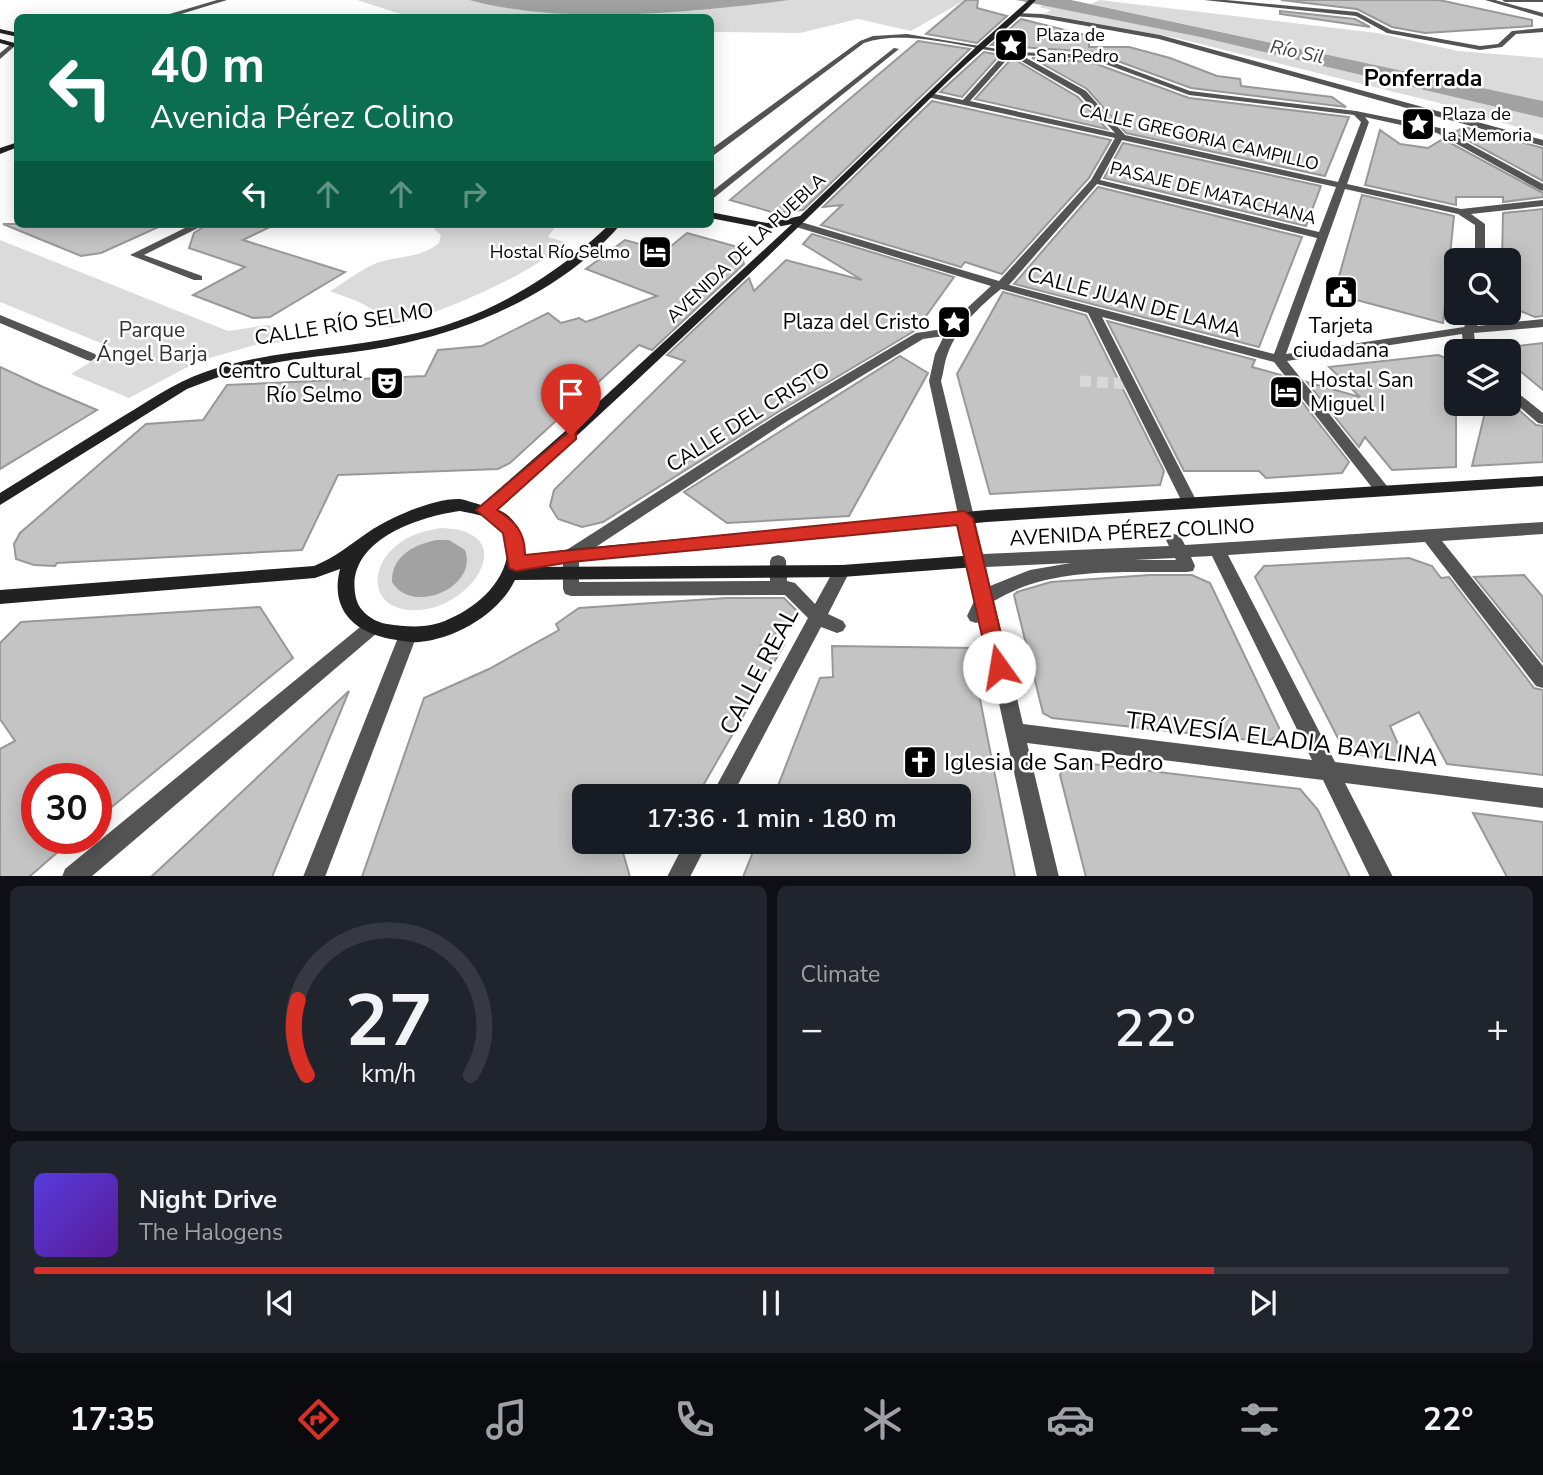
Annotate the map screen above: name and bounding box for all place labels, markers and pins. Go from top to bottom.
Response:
place label: Plaza de San Pedro [1036,23,1119,68]
place icon: Plaza de San Pedro [992,26,1030,64]
place label: Plaza de la Memoria [1442,102,1532,147]
place icon: Plaza de la Memoria [1399,105,1437,143]
hotel icon: Hostal Río Selmo [636,233,674,271]
place label: Hostal Río Selmo [490,240,630,264]
public building icon: Tarjeta ciudadana [1322,273,1360,311]
place icon: Plaza del Cristo [935,303,973,341]
place label: Plaza del Cristo [783,308,930,336]
place label: Tarjeta ciudadana [1293,312,1389,364]
place label: Centro Cultural Río Selmo [218,357,363,409]
theatre icon: Centro Cultural Río Selmo [368,364,406,402]
pin [541,364,601,436]
place label: Hostal San Miguel I [1310,366,1414,418]
hotel icon: Hostal San Miguel I [1267,373,1305,411]
church icon: Iglesia de San Pedro [901,743,939,781]
place label: Iglesia de San Pedro [944,746,1163,778]

